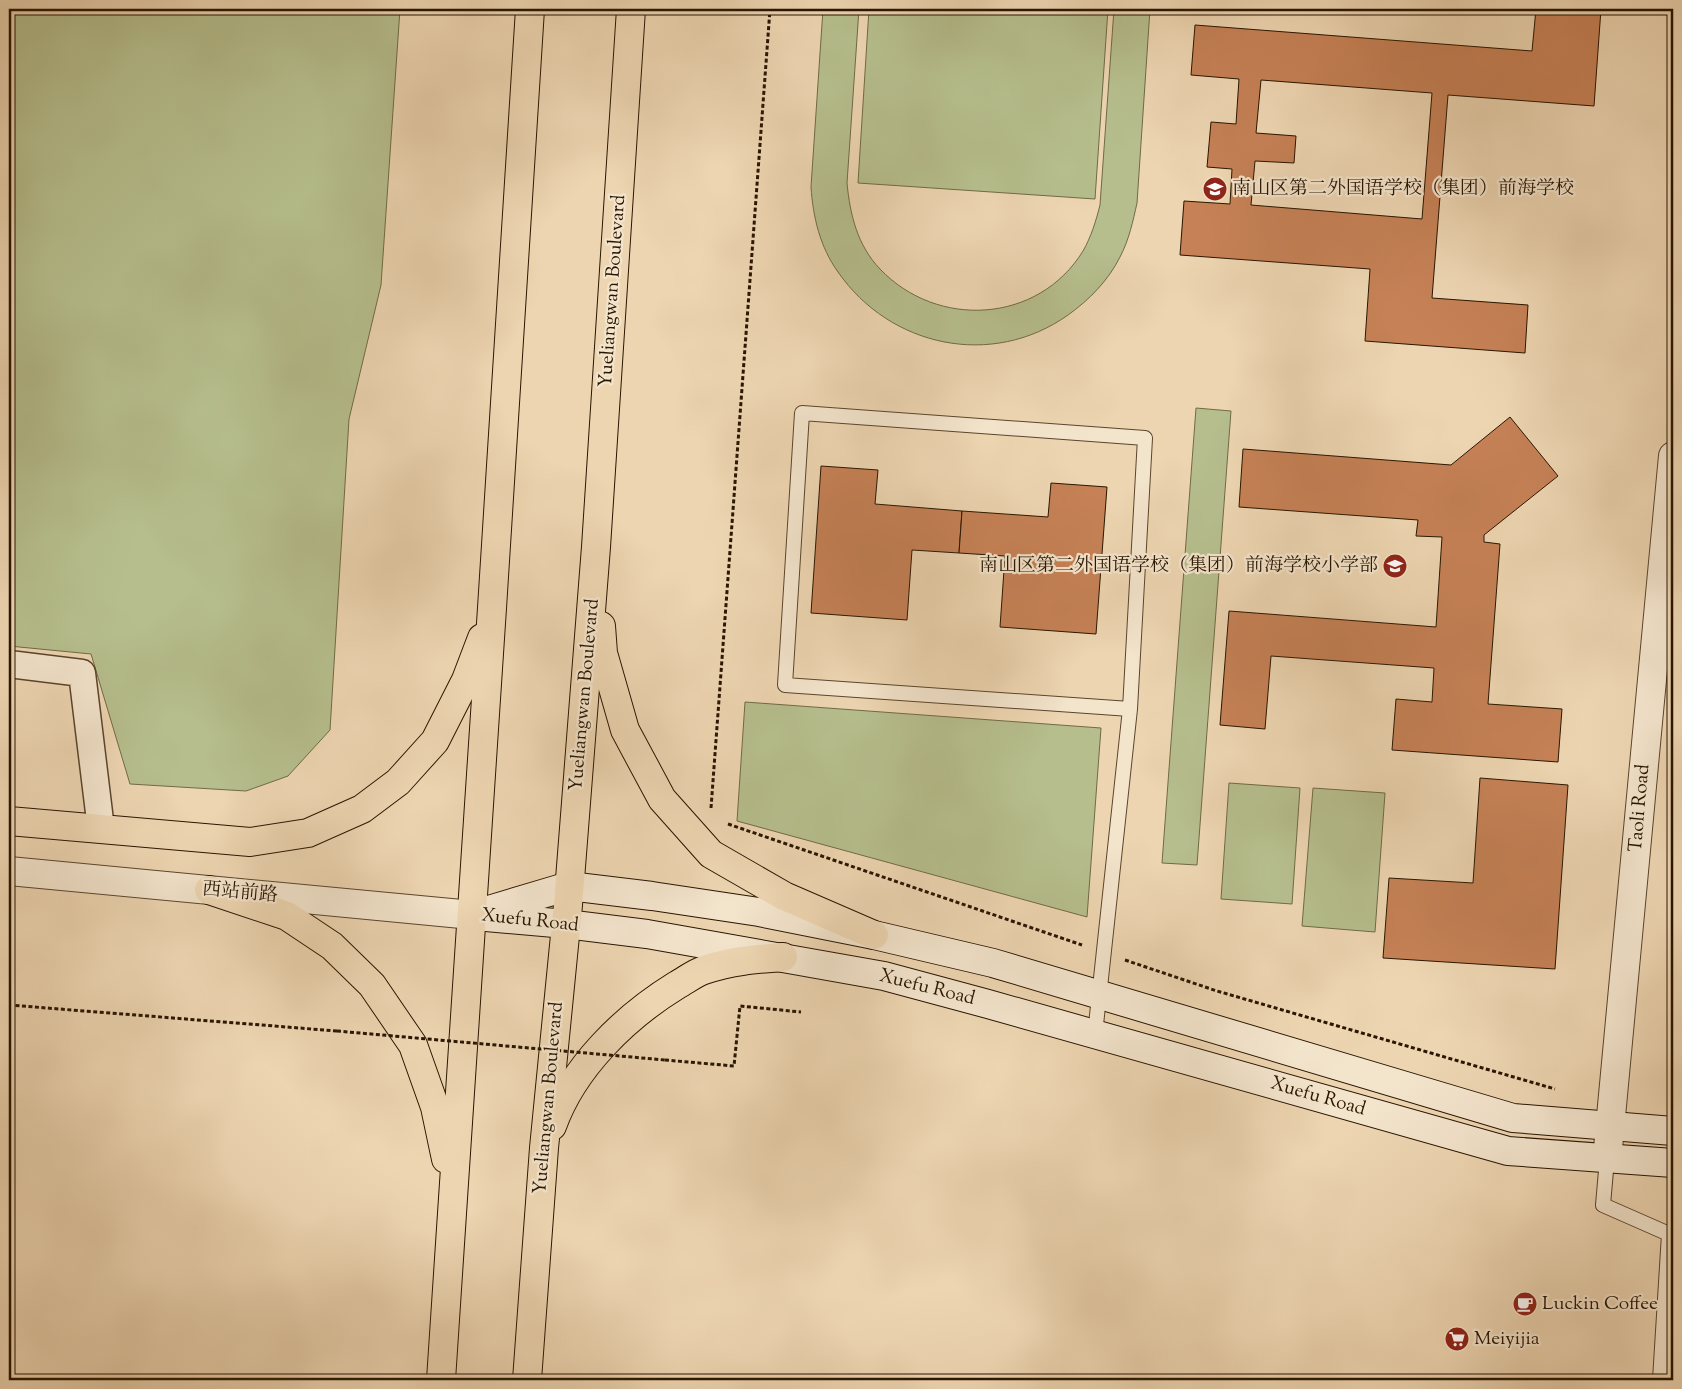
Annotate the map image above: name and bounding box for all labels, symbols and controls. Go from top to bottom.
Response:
school or university icon: 南山区第二外国语学校（集团）前海学校 [1202,176,1228,202]
place label: 南山区第二外国语学校（集团）前海学校 [1232,176,1574,203]
street label: Yueliangwan Boulevard [593,193,633,388]
place label: 南山区第二外国语学校（集团）前海学校小学部 [979,553,1378,580]
school or university icon: 南山区第二外国语学校（集团）前海学校小学部 [1382,553,1408,579]
street label: Yueliangwan Boulevard [563,597,607,792]
street label: Taoli Road [1623,763,1657,853]
street label: 西站前路 [201,876,279,910]
street label: Xuefu Road [480,902,580,940]
street label: Xuefu Road [876,963,978,1013]
street label: Yueliangwan Boulevard [527,1000,571,1195]
street label: Xuefu Road [1267,1071,1369,1124]
cafe icon: Luckin Coffee [1512,1291,1538,1317]
place label: Luckin Coffee [1542,1291,1658,1318]
supermarket icon: Meiyijia [1444,1326,1470,1352]
place label: Meiyijia [1474,1326,1540,1353]

